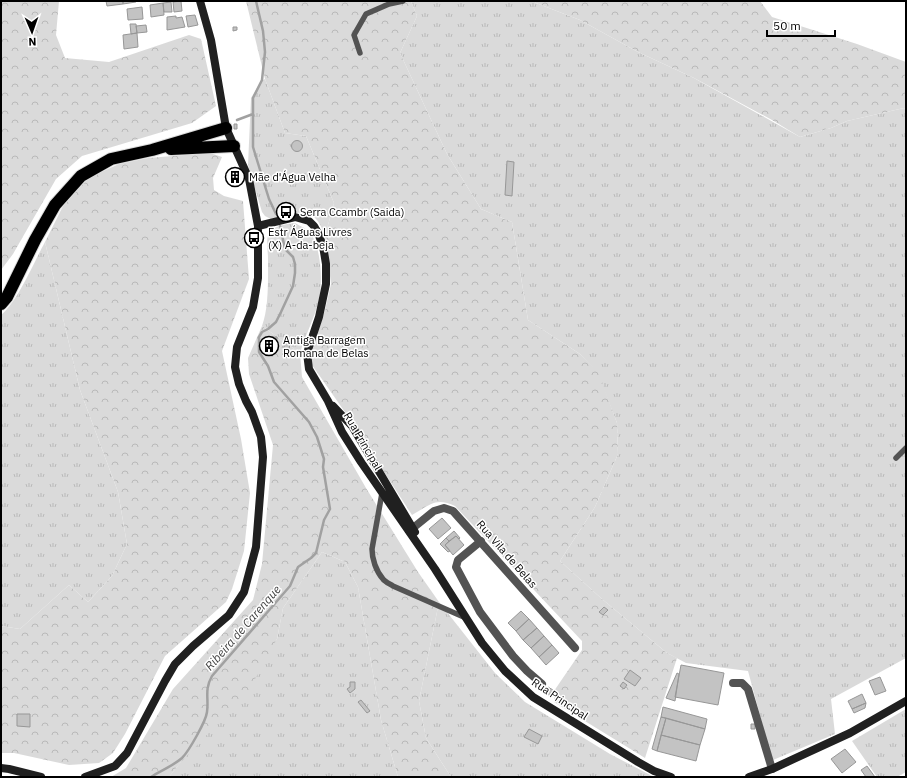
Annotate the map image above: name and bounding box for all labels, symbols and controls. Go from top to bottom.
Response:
north arrow [12,12,52,52]
scale bar [767,12,835,38]
text: 50 m [773,18,801,33]
text: N [28,35,37,49]
building icon: Mãe d'Água Velha [224,166,246,188]
place label: Mãe d'Água Velha [249,170,336,184]
bus stop icon: Serra Ccambr (Saida) [275,201,297,223]
place label: Serra Ccambr (Saida) [300,205,404,219]
place label: Estr Águas Livres (X) A-da-beja [268,225,352,252]
bus stop icon: Estr Águas Livres (X) A-da-beja [243,227,265,249]
place label: Antiga Barragem Romana de Belas [283,333,369,360]
building icon: Antiga Barragem Romana de Belas [258,335,280,357]
street label: Rua Principal [341,409,385,473]
street label: Rua Vila de Belas [474,517,540,591]
water label: Ribeira de Carenque [202,582,284,673]
street label: Rua Principal [529,675,591,723]

